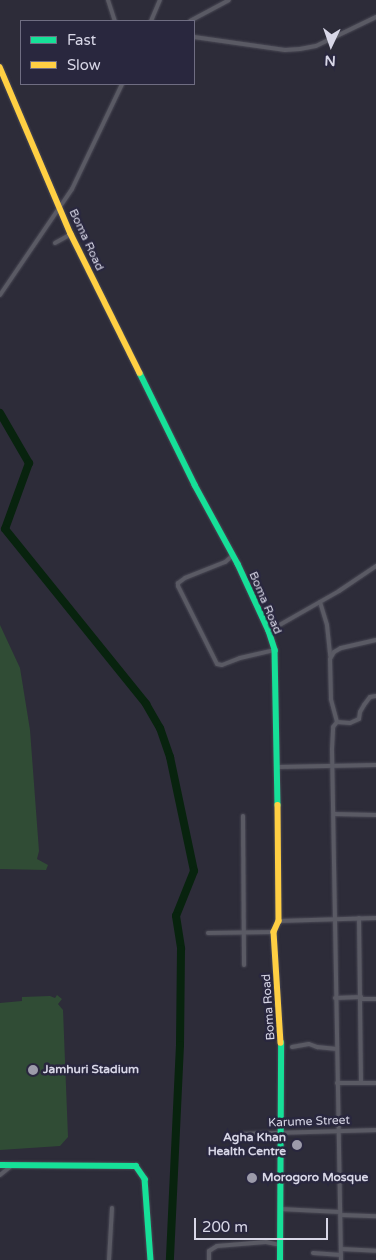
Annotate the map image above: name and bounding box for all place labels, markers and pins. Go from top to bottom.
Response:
place label: Jamhuri Stadium [43,1063,139,1077]
marker: Jamhuri Stadium [27,1064,39,1076]
place label: Agha Khan Health Centre [208,1131,286,1159]
marker: Agha Khan Health Centre [290,1138,304,1152]
place label: Morogoro Mosque [262,1171,368,1185]
marker: Morogoro Mosque [246,1172,258,1184]

